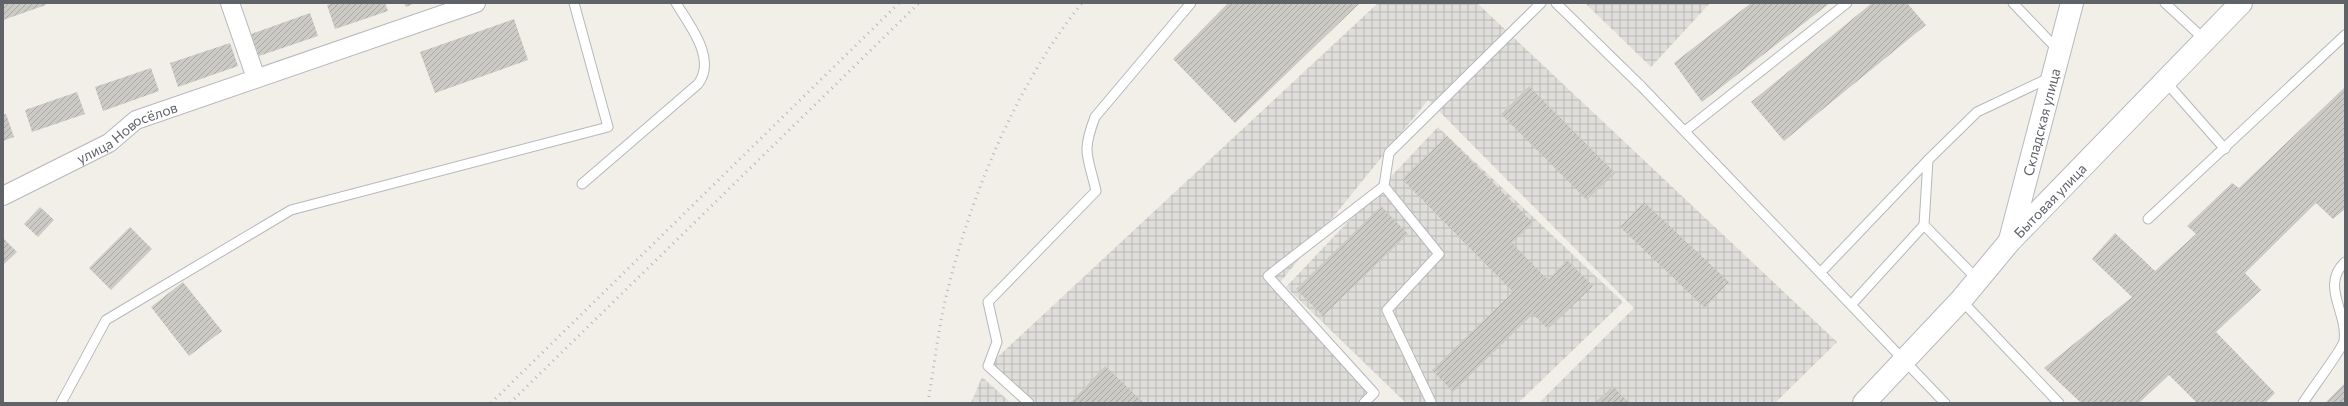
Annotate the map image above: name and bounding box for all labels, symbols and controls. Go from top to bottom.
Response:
street label: Складская улица [2019,66,2063,178]
street label: улица Новосёлов [73,98,179,166]
street label: Бытовая улица [2010,160,2089,241]

